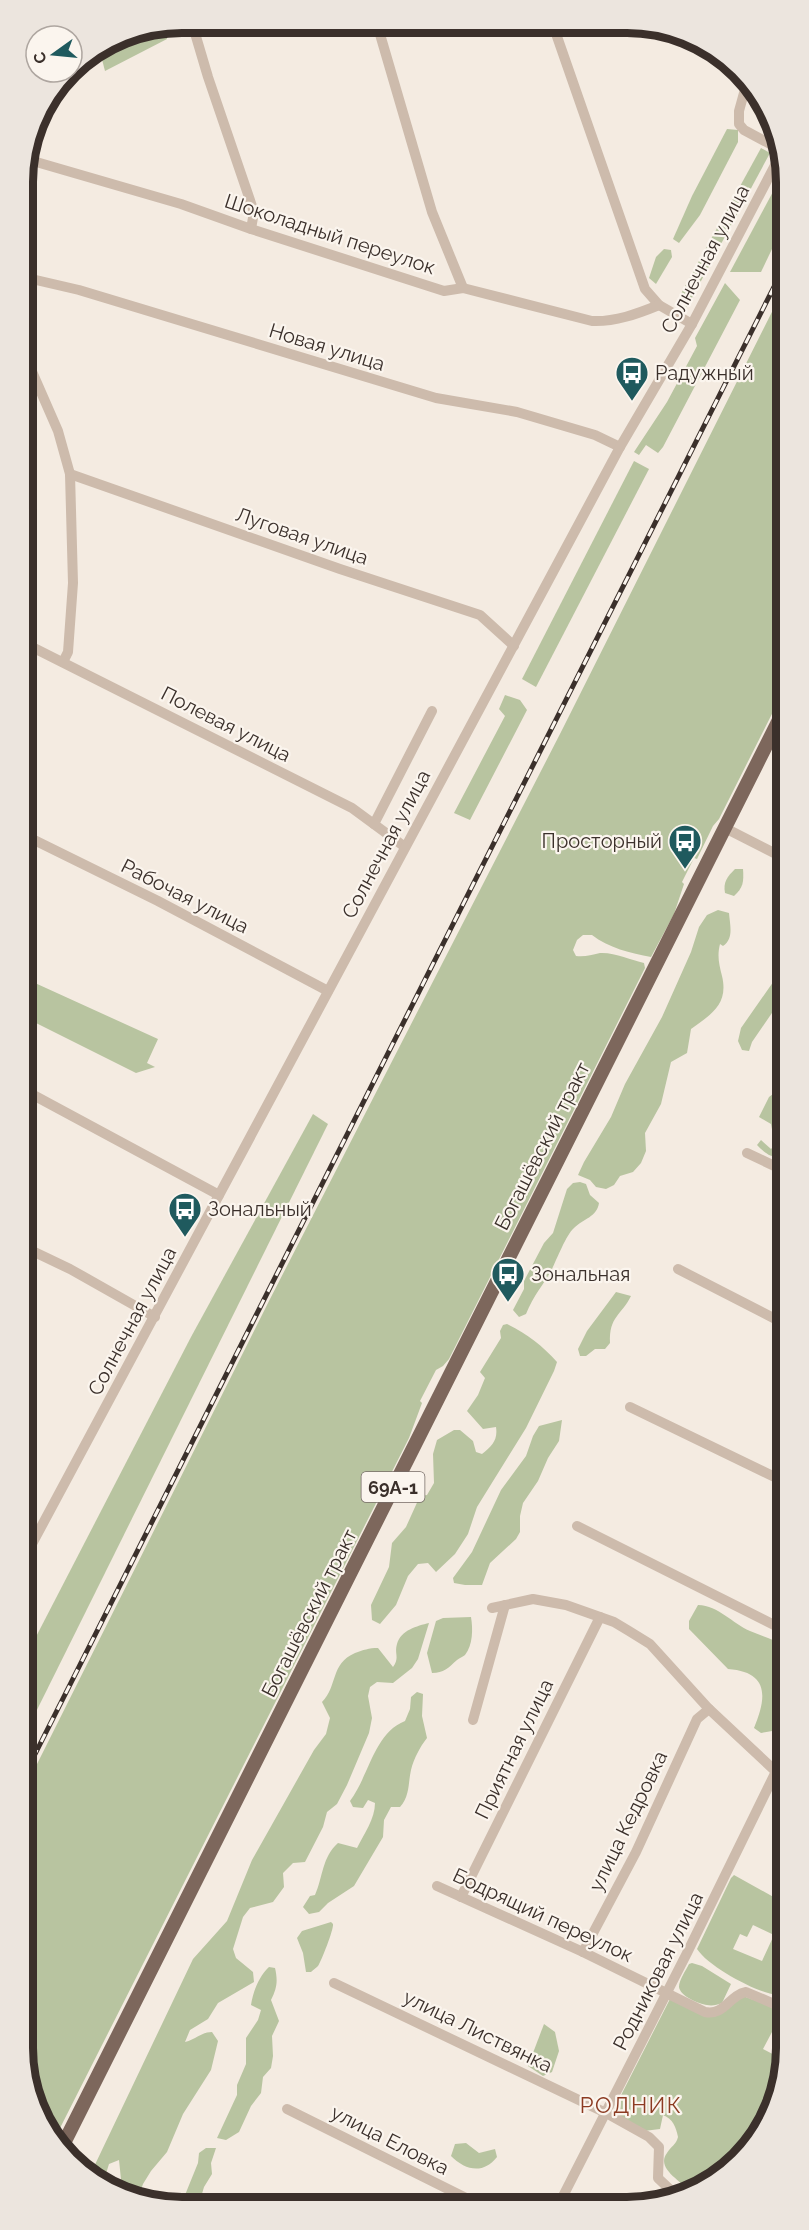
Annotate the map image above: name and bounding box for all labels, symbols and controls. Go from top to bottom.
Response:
north arrow [24,24,84,84]
text: С [29,50,51,66]
street label: Солнечная улица [656,181,754,337]
street label: Шоколадный переулок [222,189,438,279]
street label: Новая улица [266,318,388,376]
bus stop icon: Радужный [614,355,650,402]
place label: Радужный [655,361,754,385]
street label: Луговая улица [233,502,371,570]
street label: Полевая улица [157,681,295,767]
street label: Солнечная улица [337,766,435,922]
bus stop icon: Просторный [667,823,703,870]
place label: Просторный [542,829,662,853]
street label: Рабочая улица [117,854,253,938]
street label: Богашёвский тракт [489,1058,595,1234]
bus stop icon: Зональный [167,1191,203,1238]
place label: Зональный [208,1197,312,1221]
street label: Солнечная улица [83,1243,181,1399]
bus stop icon: Зональная [490,1256,526,1303]
place label: Зональная [531,1262,630,1286]
road number: 69А-1 [362,1472,424,1502]
street label: Богашёвский тракт [256,1525,362,1701]
street label: Приятная улица [470,1675,558,1823]
street label: улица Кедровка [584,1747,672,1895]
street label: Бодрящий переулок [449,1863,637,1967]
street label: Родниковая улица [608,1888,708,2054]
street label: улица Листвянка [400,1985,556,2077]
district label: РОДНИК [580,2092,682,2118]
street label: улица Еловка [327,2100,453,2180]

